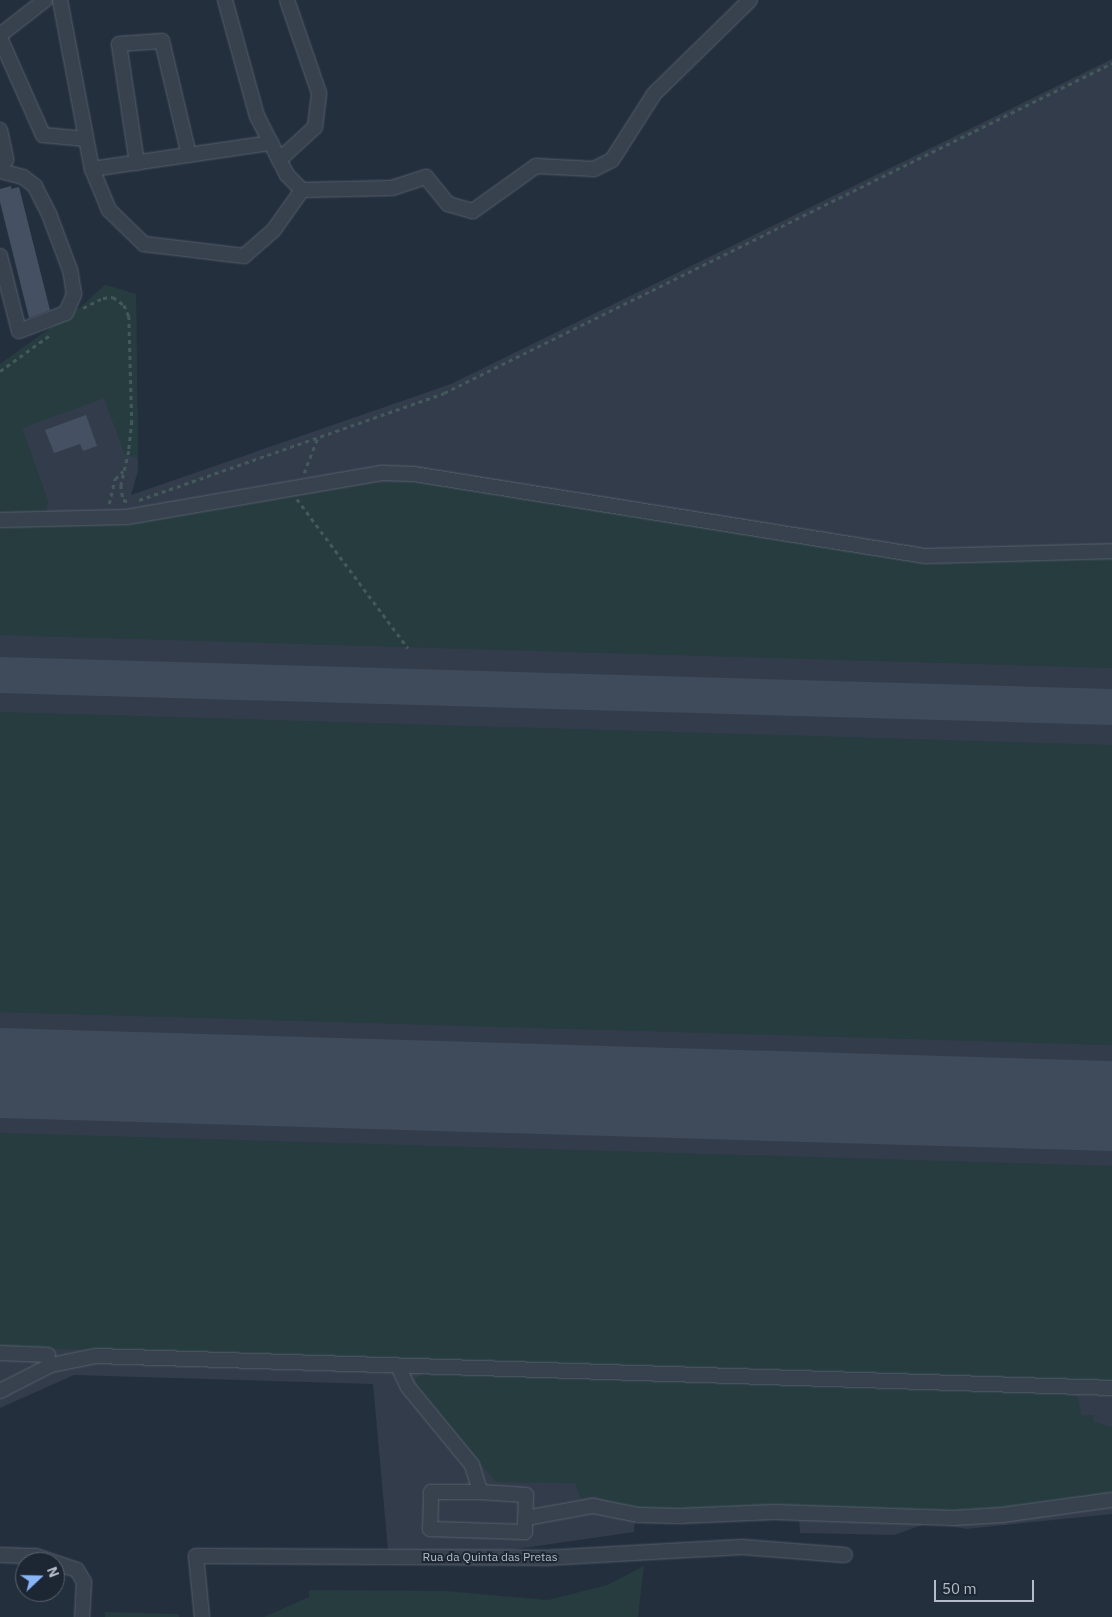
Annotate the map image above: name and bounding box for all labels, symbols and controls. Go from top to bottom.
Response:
street label: Rua da Quinta das Pretas [422,1550,558,1564]
north arrow [15,1552,65,1602]
text: N [43,1564,63,1580]
scale bar [937,1570,1037,1602]
text: 50 m [942,1579,977,1598]

